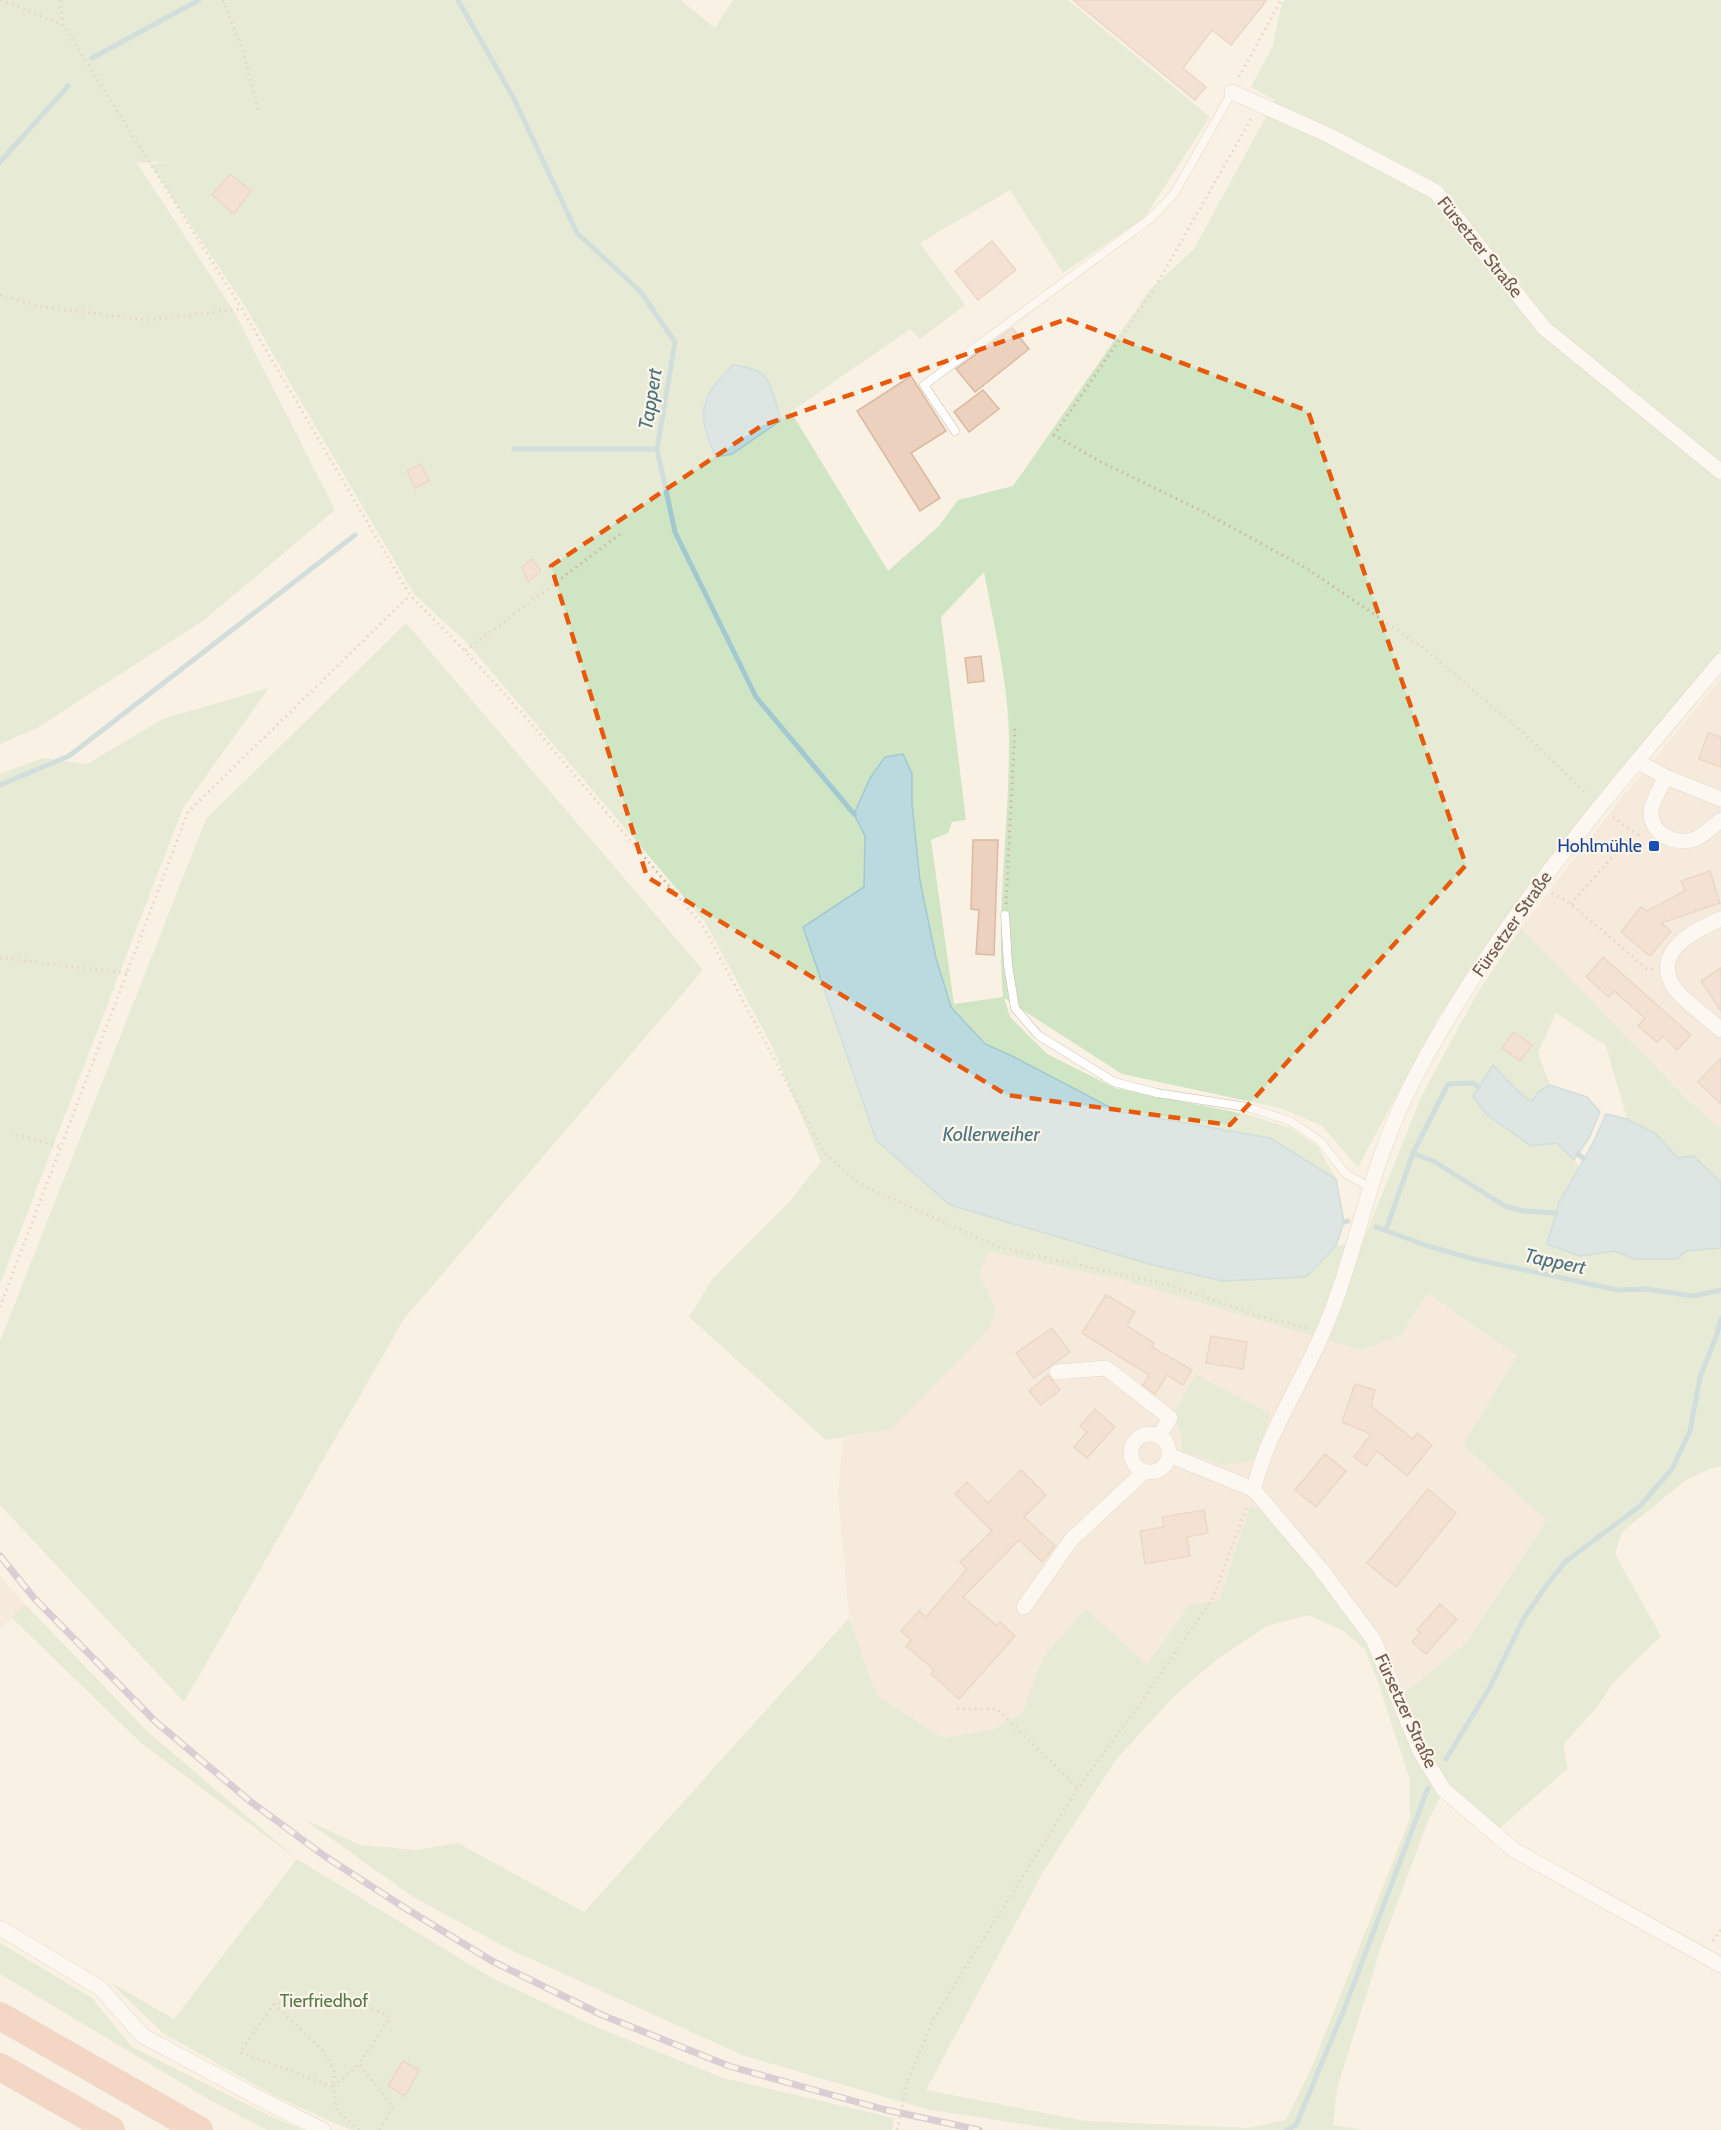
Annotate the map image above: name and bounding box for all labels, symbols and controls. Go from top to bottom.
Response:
street label: Fürsetzer Straße [1432,192,1528,302]
water label: Tappert [633,366,667,431]
place label: Hohlmühle [1557,835,1642,857]
marker: Hohlmühle [1647,839,1661,853]
street label: Fürsetzer Straße [1467,867,1557,981]
water label: Kollerweiher [942,1122,1040,1146]
water label: Tappert [1522,1243,1589,1279]
street label: Fürsetzer Straße [1370,1650,1442,1772]
park label: Tierfriedhof [280,1990,368,2012]

